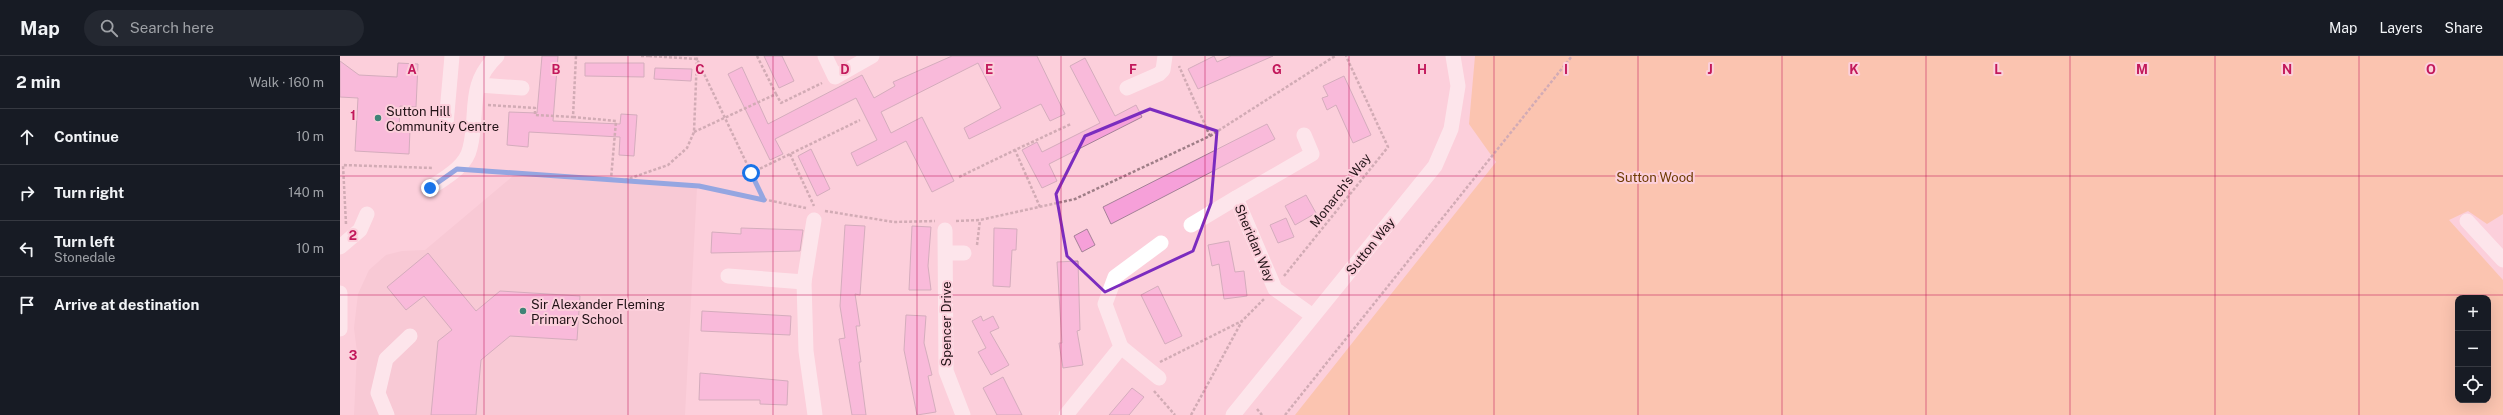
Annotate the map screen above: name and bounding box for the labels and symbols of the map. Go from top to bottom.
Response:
text: A [407,62,417,77]
text: B [552,62,561,77]
text: C [695,62,705,77]
text: D [840,62,850,77]
text: E [985,62,993,77]
text: F [1129,62,1137,77]
text: G [1272,62,1282,77]
text: H [1417,62,1427,77]
text: I [1564,62,1568,77]
text: J [1707,62,1713,77]
text: K [1849,62,1859,77]
text: L [1994,62,2002,77]
text: M [2136,62,2148,77]
text: N [2282,62,2292,77]
text: O [2426,62,2436,77]
place label: Sutton Hill Community Centre [386,104,499,134]
text: 1 [350,108,356,123]
marker: Sutton Hill Community Centre [373,113,383,123]
street label: Monarch's Way [1307,150,1374,230]
route start [742,164,760,182]
park label: Sutton Wood [1616,170,1694,185]
route end [421,179,439,197]
street label: Sheridan Way [1231,202,1278,284]
street label: Sutton Way [1343,215,1398,278]
text: 2 [349,228,357,243]
street label: Spencer Drive [939,281,954,367]
place label: Sir Alexander Fleming Primary School [531,297,665,327]
marker: Sir Alexander Fleming Primary School [518,306,528,316]
text: 3 [349,348,358,363]

